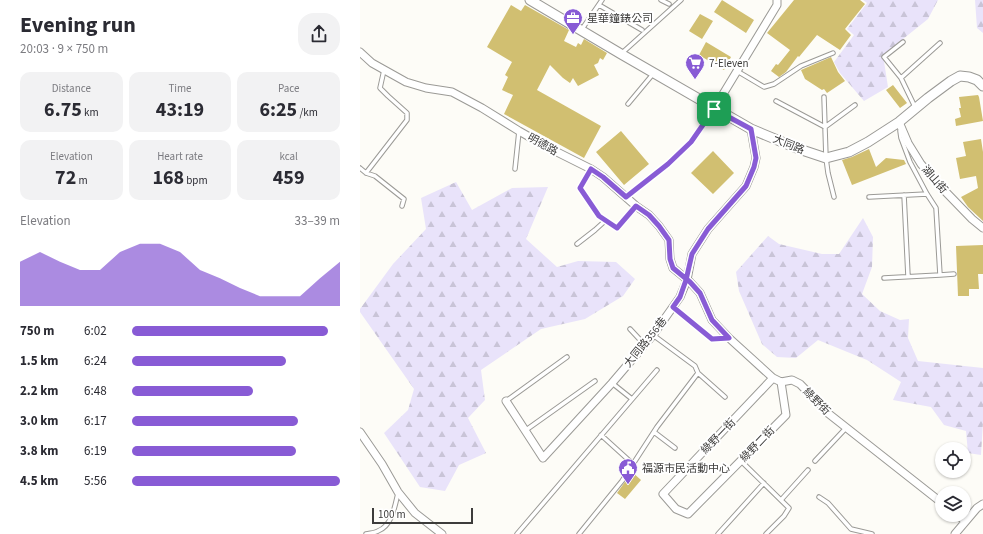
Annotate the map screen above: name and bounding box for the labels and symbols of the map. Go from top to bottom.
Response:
office icon: 星華鐘錶公司 [562,7,584,35]
place label: 星華鐘錶公司 [587,11,653,26]
supermarket icon: 7-Eleven [684,52,706,80]
place label: 7-Eleven [709,56,749,71]
pin [697,92,731,126]
street label: 明德路 [525,130,561,159]
street label: 大同路 [771,131,807,158]
street label: 湖山街 [918,162,951,197]
street label: 大同路356巷 [621,314,670,371]
street label: 綠野街 [800,384,834,418]
street label: 綠野一街 [698,415,739,457]
street label: 綠野二街 [737,423,778,465]
public building icon: 福源市民活動中心 [617,457,639,485]
place label: 福源市民活動中心 [642,461,730,476]
scale bar [372,506,473,525]

